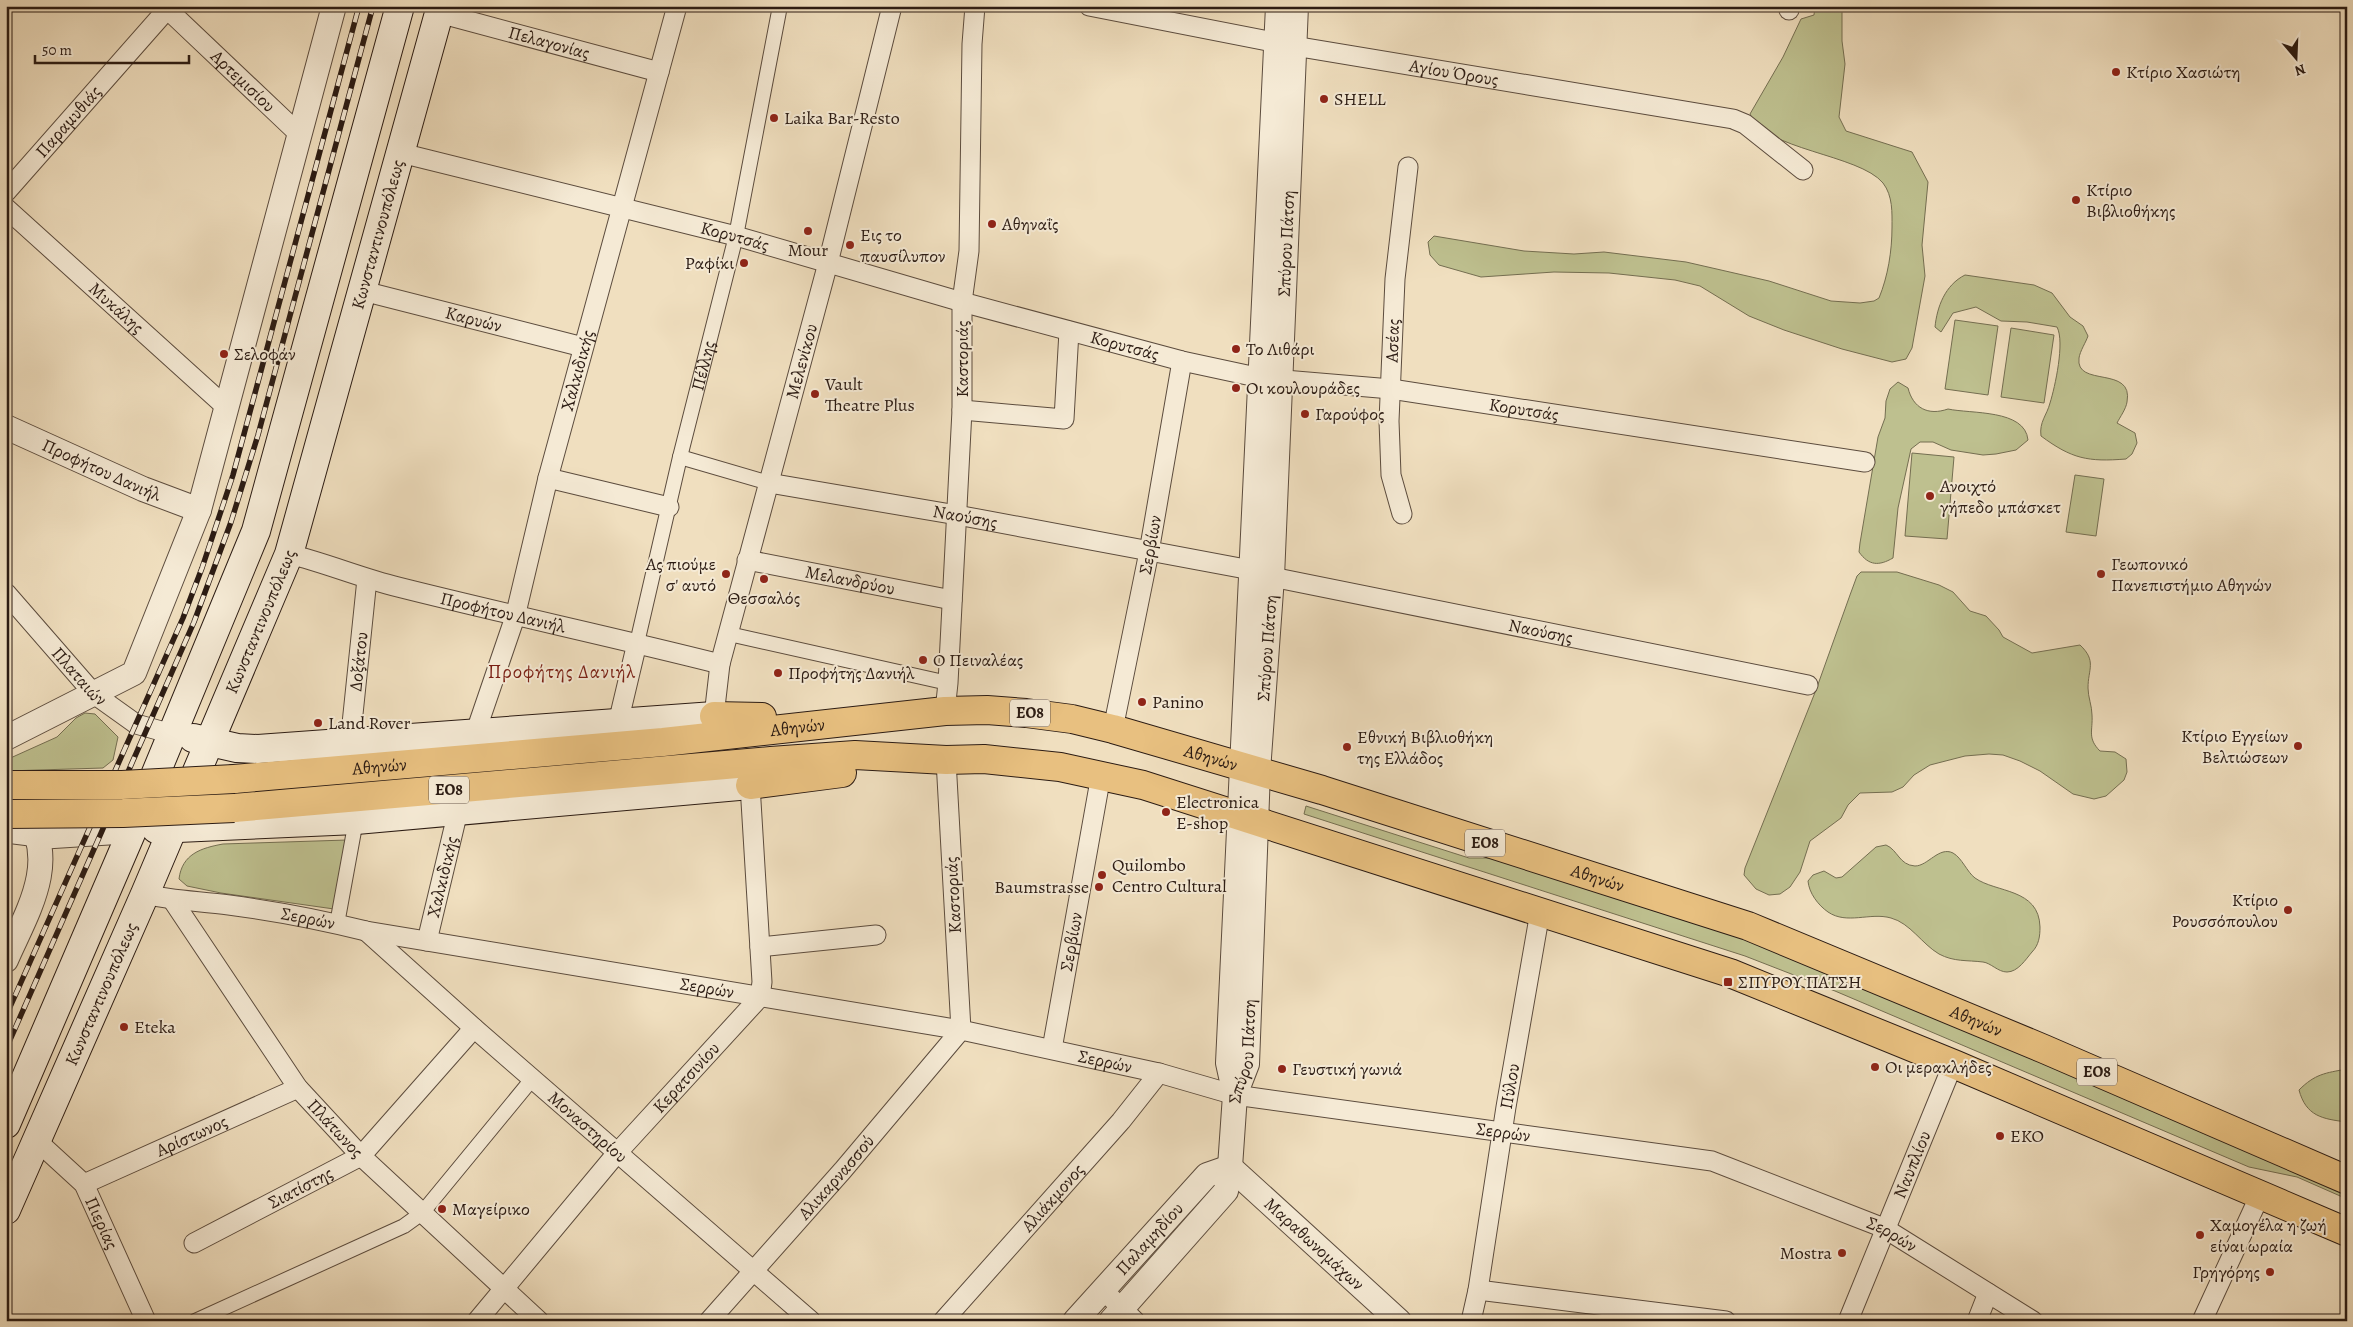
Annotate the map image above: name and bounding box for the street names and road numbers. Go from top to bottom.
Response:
street label: Πελαγονίας [506,20,592,65]
street label: Αρτεμισίου [205,44,281,118]
street label: Αγίου Όρους [1407,53,1500,92]
street label: Παραμυθιάς [30,80,107,163]
street label: Κωνσταντινουπόλεως [345,157,410,312]
street label: Σπύρου Πάτση [1272,190,1300,297]
street label: Κορυτσάς [698,216,772,257]
street label: Μυκάλης [84,277,149,339]
street label: Καρυών [443,300,504,338]
street label: Ασέας [1379,318,1405,364]
street label: Καστοριάς [950,320,974,398]
street label: Μελενίκου [780,321,823,402]
street label: Κορυτσάς [1088,325,1162,366]
street label: Χαλκιδικής [555,327,600,414]
street label: Πέλλης [685,338,721,393]
street label: Κορυτσάς [1487,392,1560,427]
street label: Προφήτου Δανιήλ [38,433,165,507]
street label: Ναούσης [931,499,999,534]
street label: Σερβίων [1133,513,1167,576]
street label: Κωνσταντινουπόλεως [219,547,302,697]
street label: Μελανδρύου [803,560,897,601]
street label: Προφήτου Δανιήλ [438,586,569,639]
street label: Σπύρου Πάτση [1251,594,1283,702]
street label: Ναούσης [1506,613,1575,649]
street label: Δοξάτου [343,631,373,692]
street label: Πλαταιών [46,642,112,711]
road number: ΕΟ8 [1010,700,1050,726]
street label: Αθηνών [768,712,826,742]
street label: Αθηνών [1180,738,1240,777]
street label: Αθηνών [350,752,408,781]
road number: ΕΟ8 [429,776,469,804]
road number: ΕΟ8 [1465,830,1505,856]
street label: Χαλκιδικής [421,834,464,920]
street label: Καστοριάς [939,856,967,934]
street label: Αθηνών [1567,858,1627,898]
street label: Σερρών [279,901,337,935]
street label: Σερβίων [1054,910,1088,973]
street label: Κωνσταντινουπόλεως [59,918,143,1070]
street label: Σερρών [678,971,736,1004]
street label: Σπύρου Πάτση [1222,999,1261,1104]
street label: Αθηνών [1945,999,2006,1042]
street label: Κερατσινίου [647,1037,725,1118]
street label: Σερρών [1076,1044,1134,1079]
road number: ΕΟ8 [2077,1058,2117,1086]
street label: Πύλου [1494,1061,1525,1111]
street label: Μοναστηρίου [543,1086,633,1168]
street label: Πλάτωνος [302,1094,369,1163]
street label: Αρίστωνος [151,1109,231,1163]
street label: Σερρών [1475,1116,1532,1148]
street label: Ναυπλίου [1887,1127,1936,1202]
street label: Αλικαρνασσού [792,1130,880,1225]
street label: Αλιάκμονος [1015,1158,1090,1238]
street label: Σιατίστης [264,1161,337,1214]
street label: Μαραθωνομάχων [1259,1192,1370,1296]
street label: Πιερίας [79,1193,124,1253]
street label: Παλαμηδίου [1110,1197,1189,1280]
street label: Σερρών [1863,1210,1922,1258]

